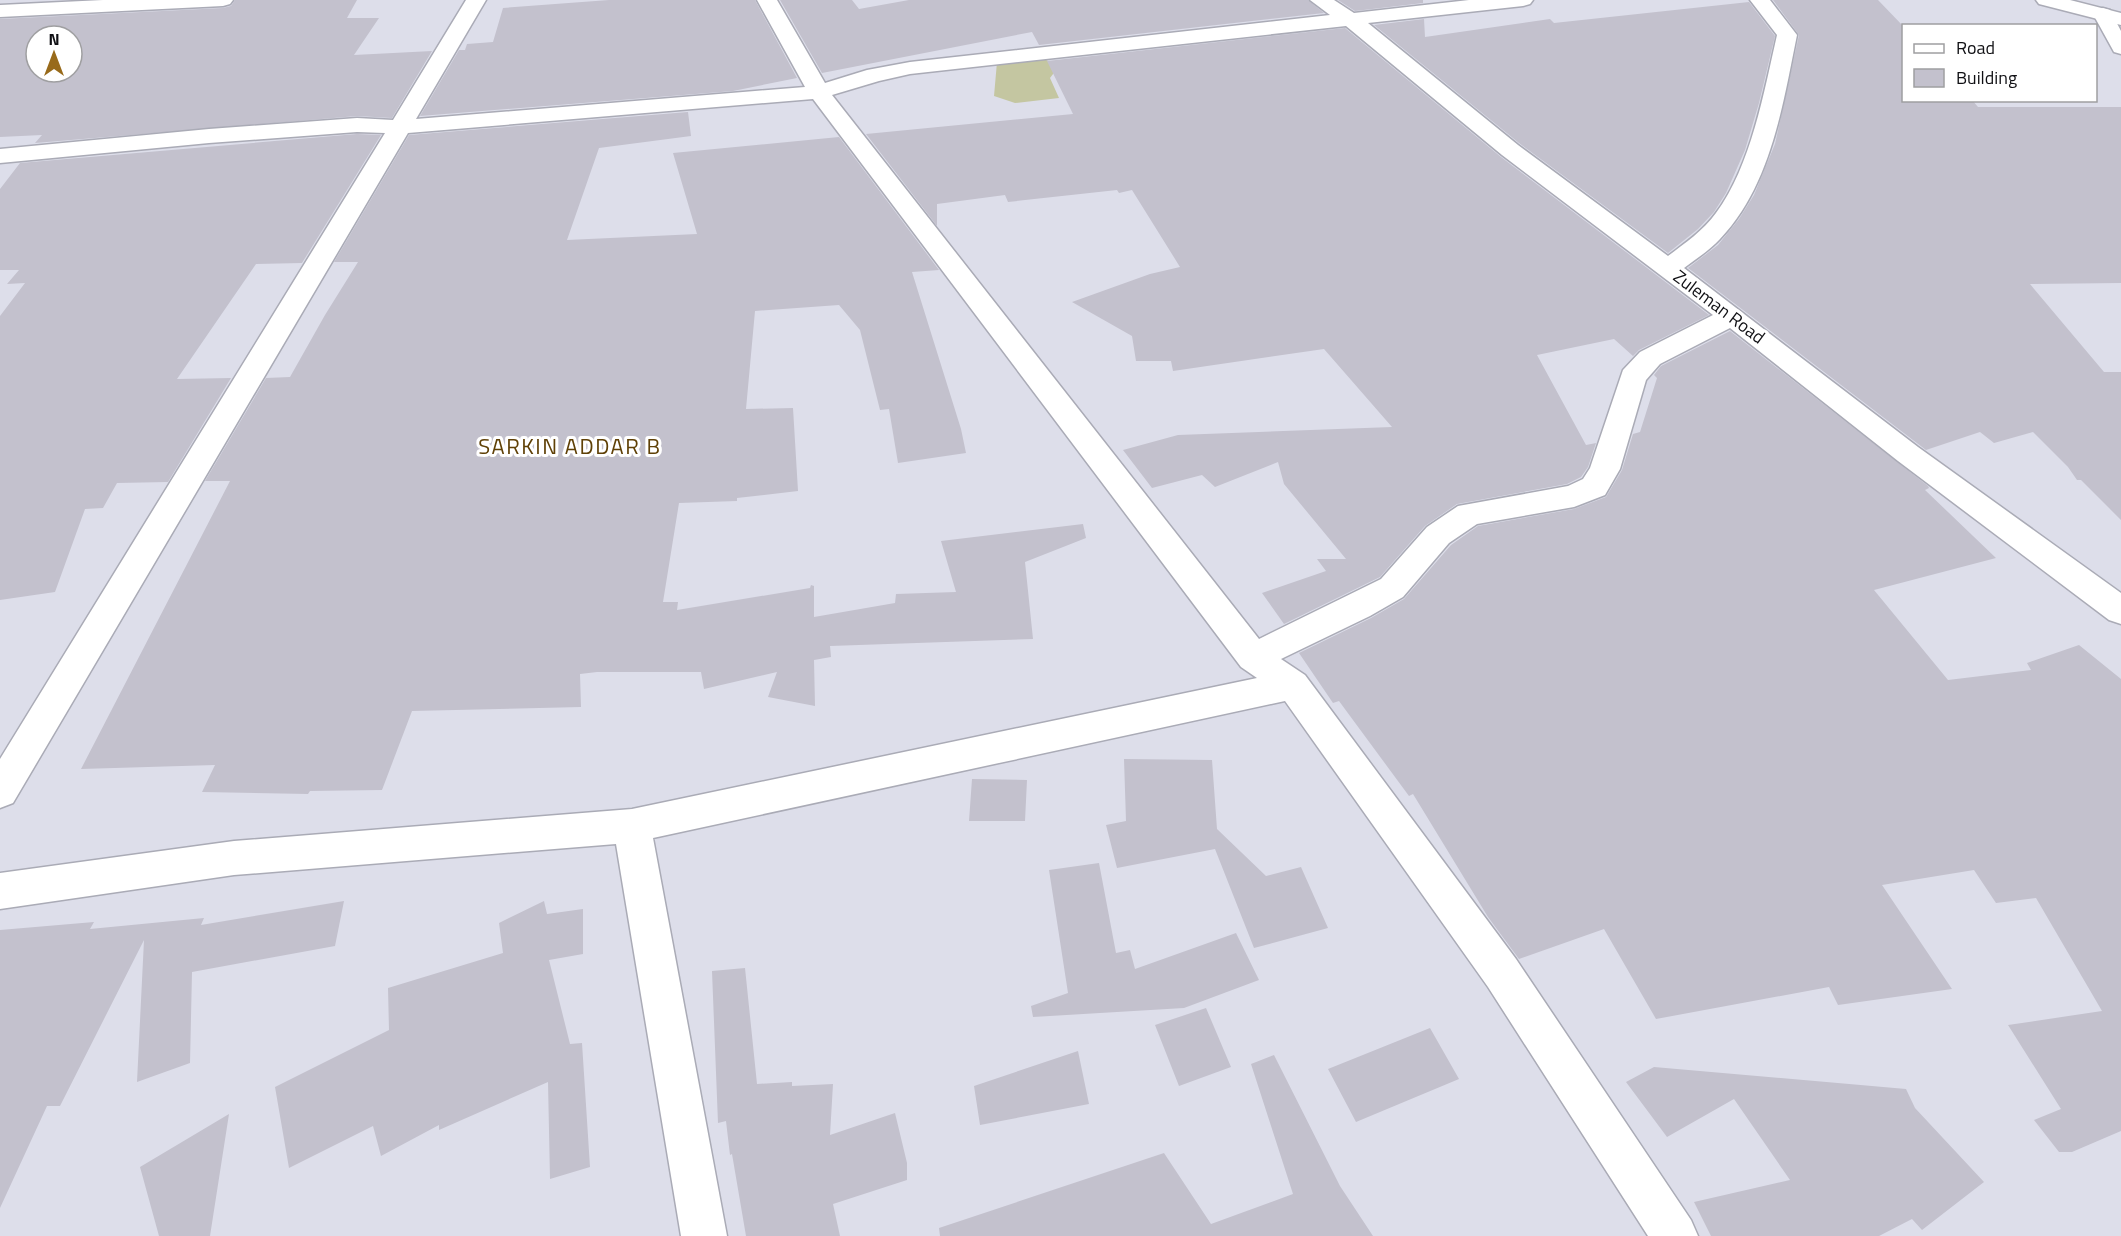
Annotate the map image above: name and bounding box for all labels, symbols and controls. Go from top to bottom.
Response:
north arrow [24,24,84,84]
legend [1902,24,2097,102]
text: N [48,27,60,51]
text: Road [1956,34,1995,61]
text: Building [1956,64,2017,91]
street label: Zuleman Road [1668,263,1771,350]
district label: SARKIN ADDAR B [478,429,662,463]

